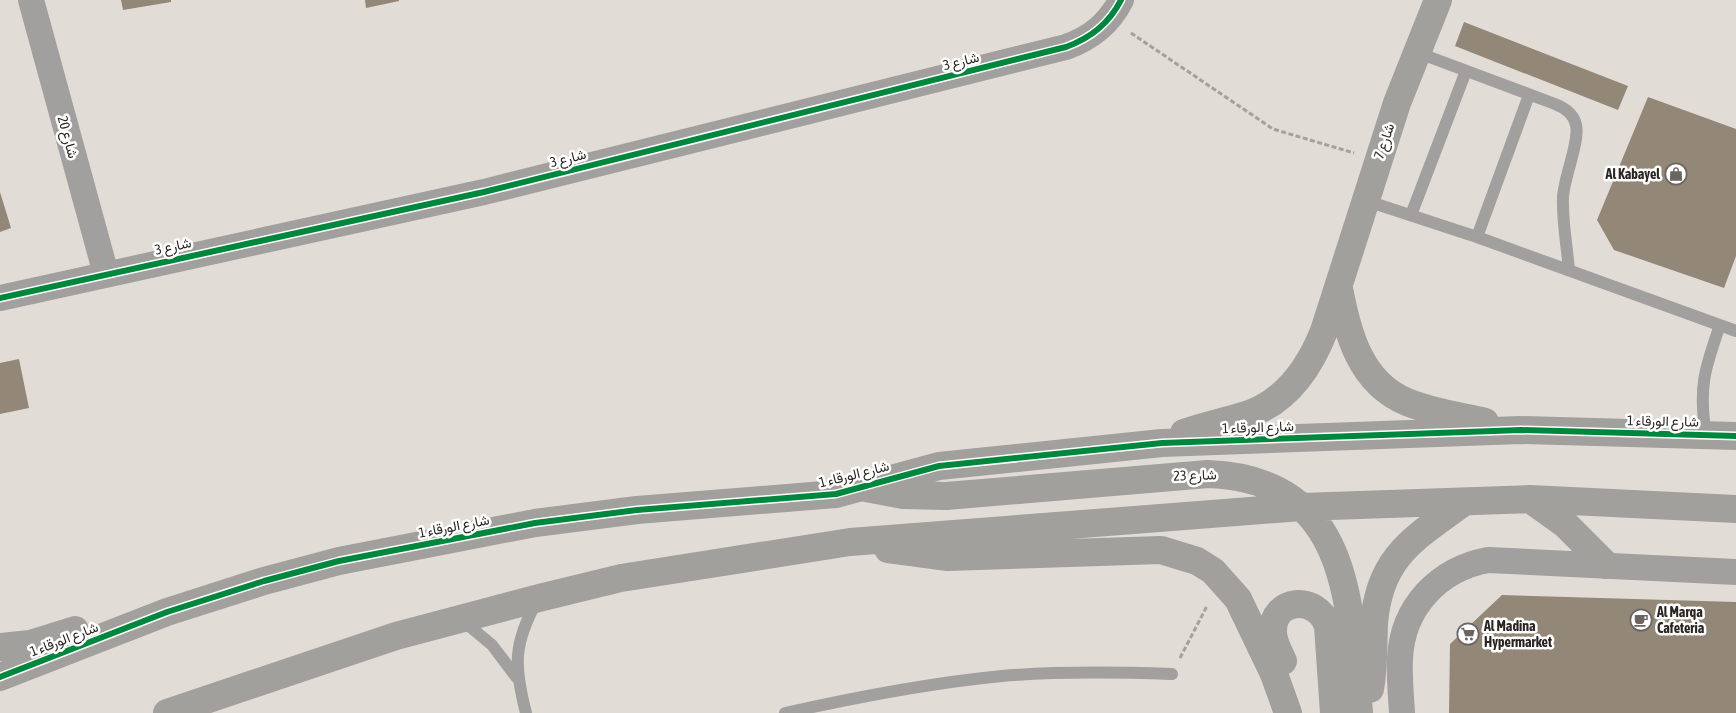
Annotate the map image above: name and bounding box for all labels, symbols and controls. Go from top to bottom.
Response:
street label: شارع 3 [941,49,981,76]
street label: شارع 20 [52,114,81,161]
street label: شارع 7 [1370,121,1400,162]
street label: شارع 3 [548,146,588,173]
shop icon: Al Kabayel [1664,162,1688,186]
place label: Al Kabayel [1605,166,1660,182]
street label: شارع 3 [153,234,193,261]
street label: شارع الورقاء 1 [1627,412,1699,433]
street label: شارع الورقاء 1 [1222,418,1294,439]
street label: شارع الورقاء 1 [817,458,891,493]
street label: شارع 23 [1173,466,1217,487]
street label: شارع الورقاء 1 [417,511,491,544]
place label: Al Marqa Cafeteria [1656,604,1705,636]
cafe icon: Al Marqa Cafeteria [1629,608,1653,632]
place label: Al Madina Hypermarket [1483,618,1552,650]
street label: شارع الورقاء 1 [28,619,101,662]
supermarket icon: Al Madina Hypermarket [1456,622,1480,646]

